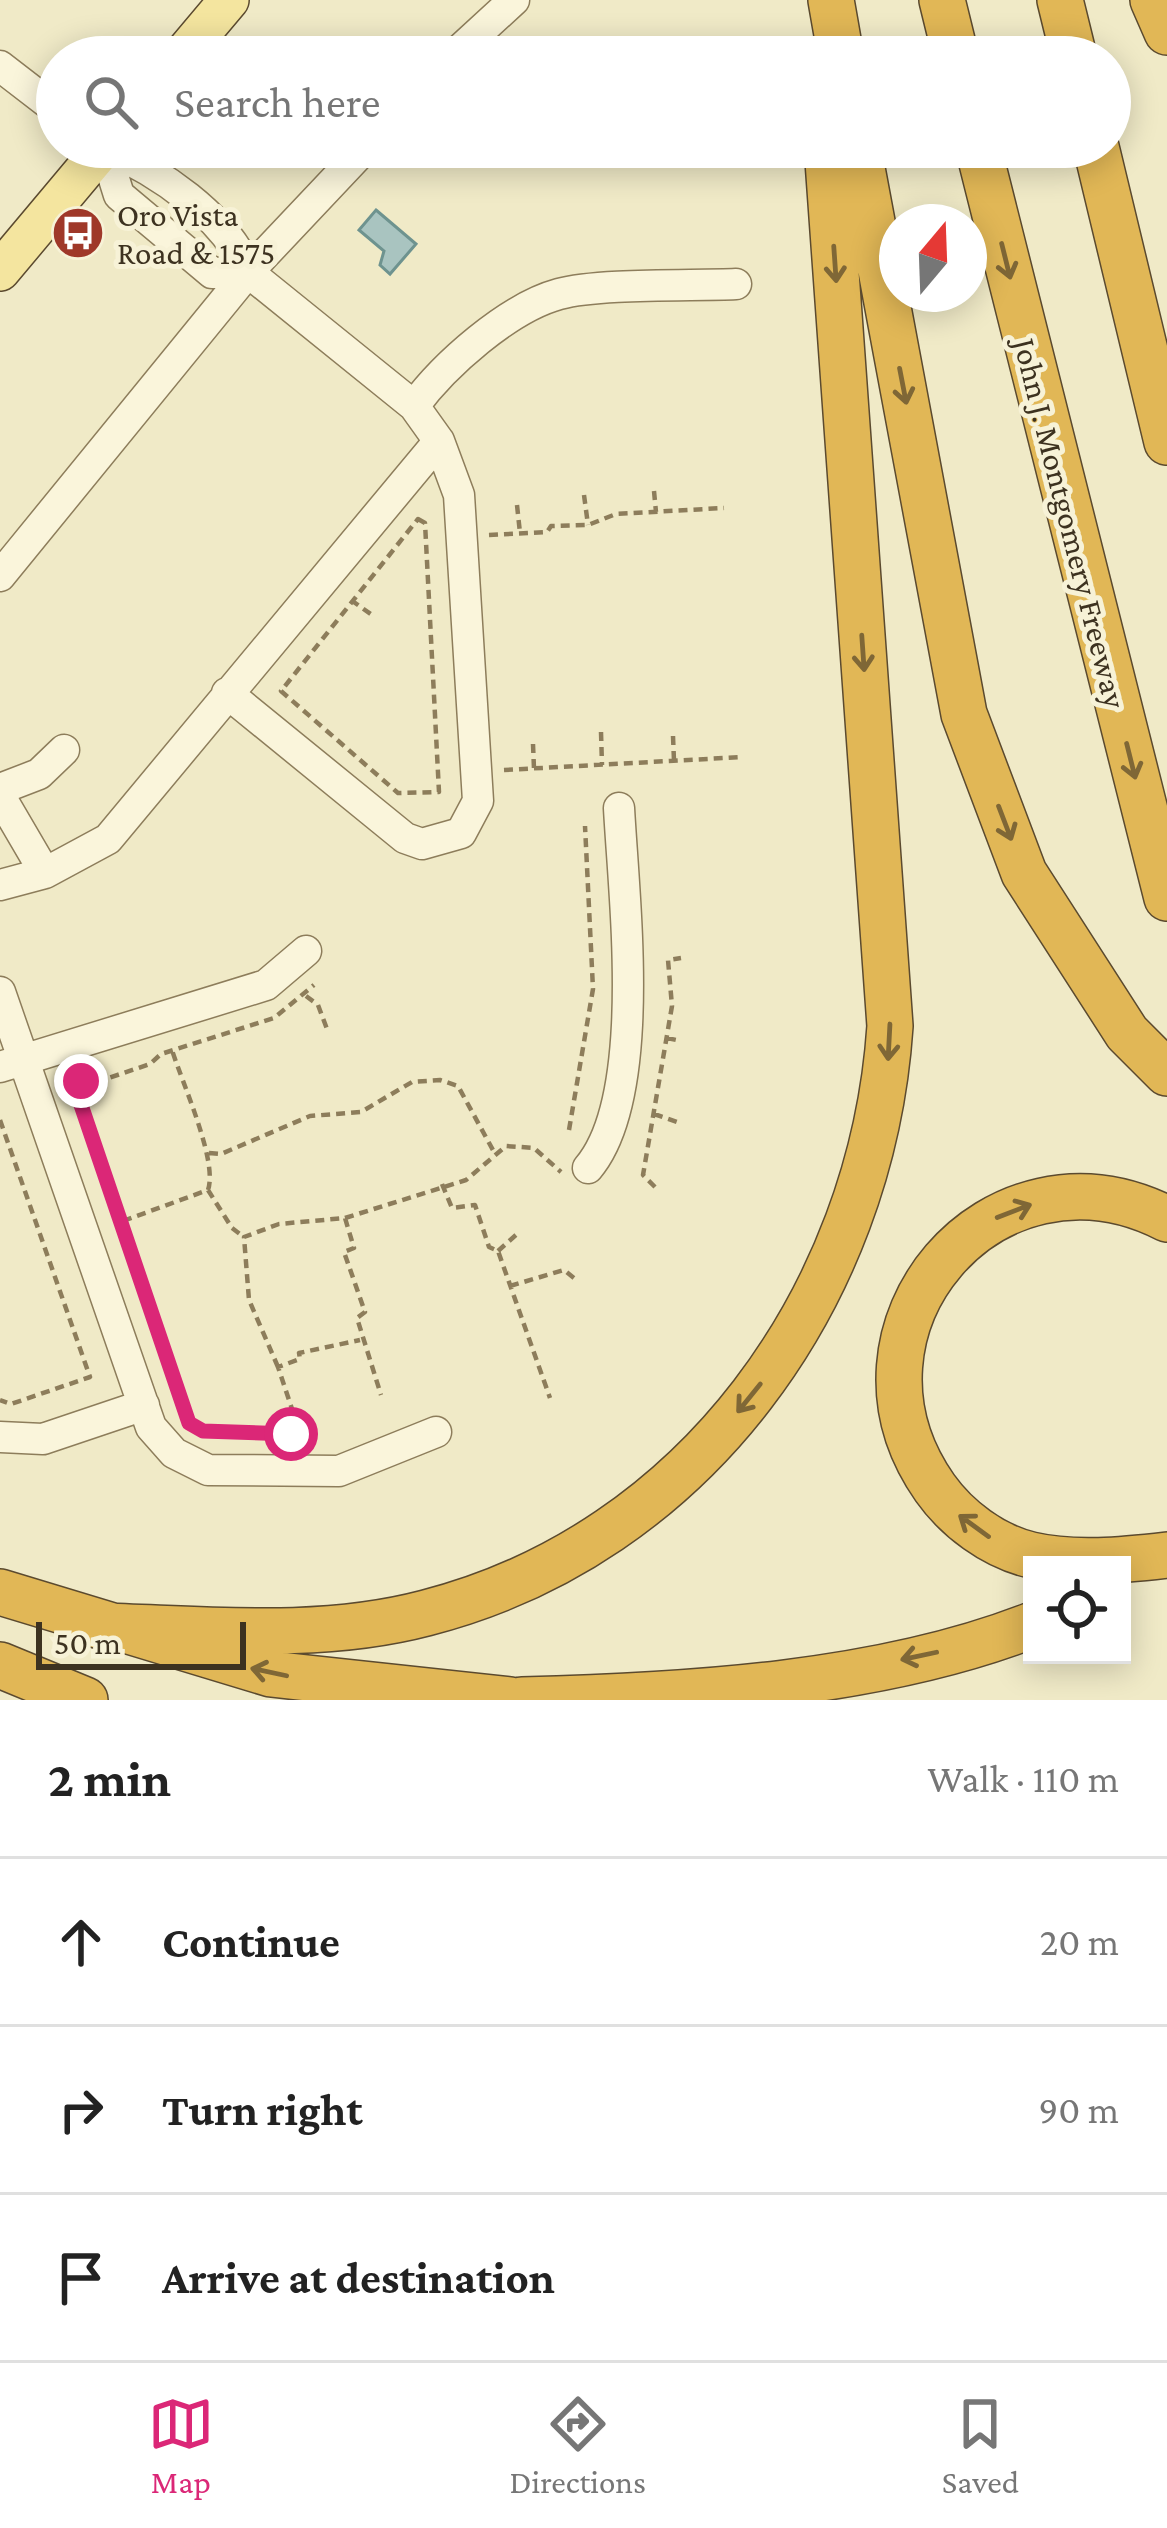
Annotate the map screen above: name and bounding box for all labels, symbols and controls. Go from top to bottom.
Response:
search box [36,36,1131,168]
icon: search [78,69,144,135]
text: Search here [174,77,381,127]
place label: Oro Vista Road & 1575 [117,196,275,271]
north arrow [879,204,987,312]
bus stop icon: Oro Vista Road & 1575 [50,205,106,261]
one-way arrow [996,241,1018,279]
one-way arrow [824,244,847,283]
street label: John J. Montgomery Freeway [1006,331,1135,713]
one-way arrow [893,366,915,405]
one-way arrow [852,633,875,672]
one-way arrow [1121,742,1143,780]
one-way arrow [996,804,1018,841]
one-way arrow [877,1022,900,1061]
route end [54,1054,108,1108]
one-way arrow [995,1199,1032,1221]
one-way arrow [736,1382,764,1413]
route start [264,1407,318,1461]
one-way arrow [958,1514,991,1539]
map controls [1023,1556,1131,1664]
button: locate [1023,1556,1131,1664]
scale bar [36,1616,246,1669]
text: 50 m [54,1624,121,1661]
one-way arrow [901,1645,939,1668]
one-way arrow [251,1660,290,1682]
text: 2 min [48,1750,171,1807]
text: Walk · 110 m [927,1757,1119,1800]
icon: ahead [48,1909,114,1975]
text: Continue [162,1917,340,1967]
text: 20 m [1040,1920,1119,1963]
icon: right [48,2077,114,2143]
text: Turn right [162,2085,363,2135]
text: 90 m [1038,2088,1119,2131]
icon: arrive [48,2245,114,2311]
text: Arrive at destination [162,2253,555,2303]
tab: Map [148,2391,214,2500]
tab: Directions [510,2391,646,2500]
tab: Saved [942,2391,1019,2500]

